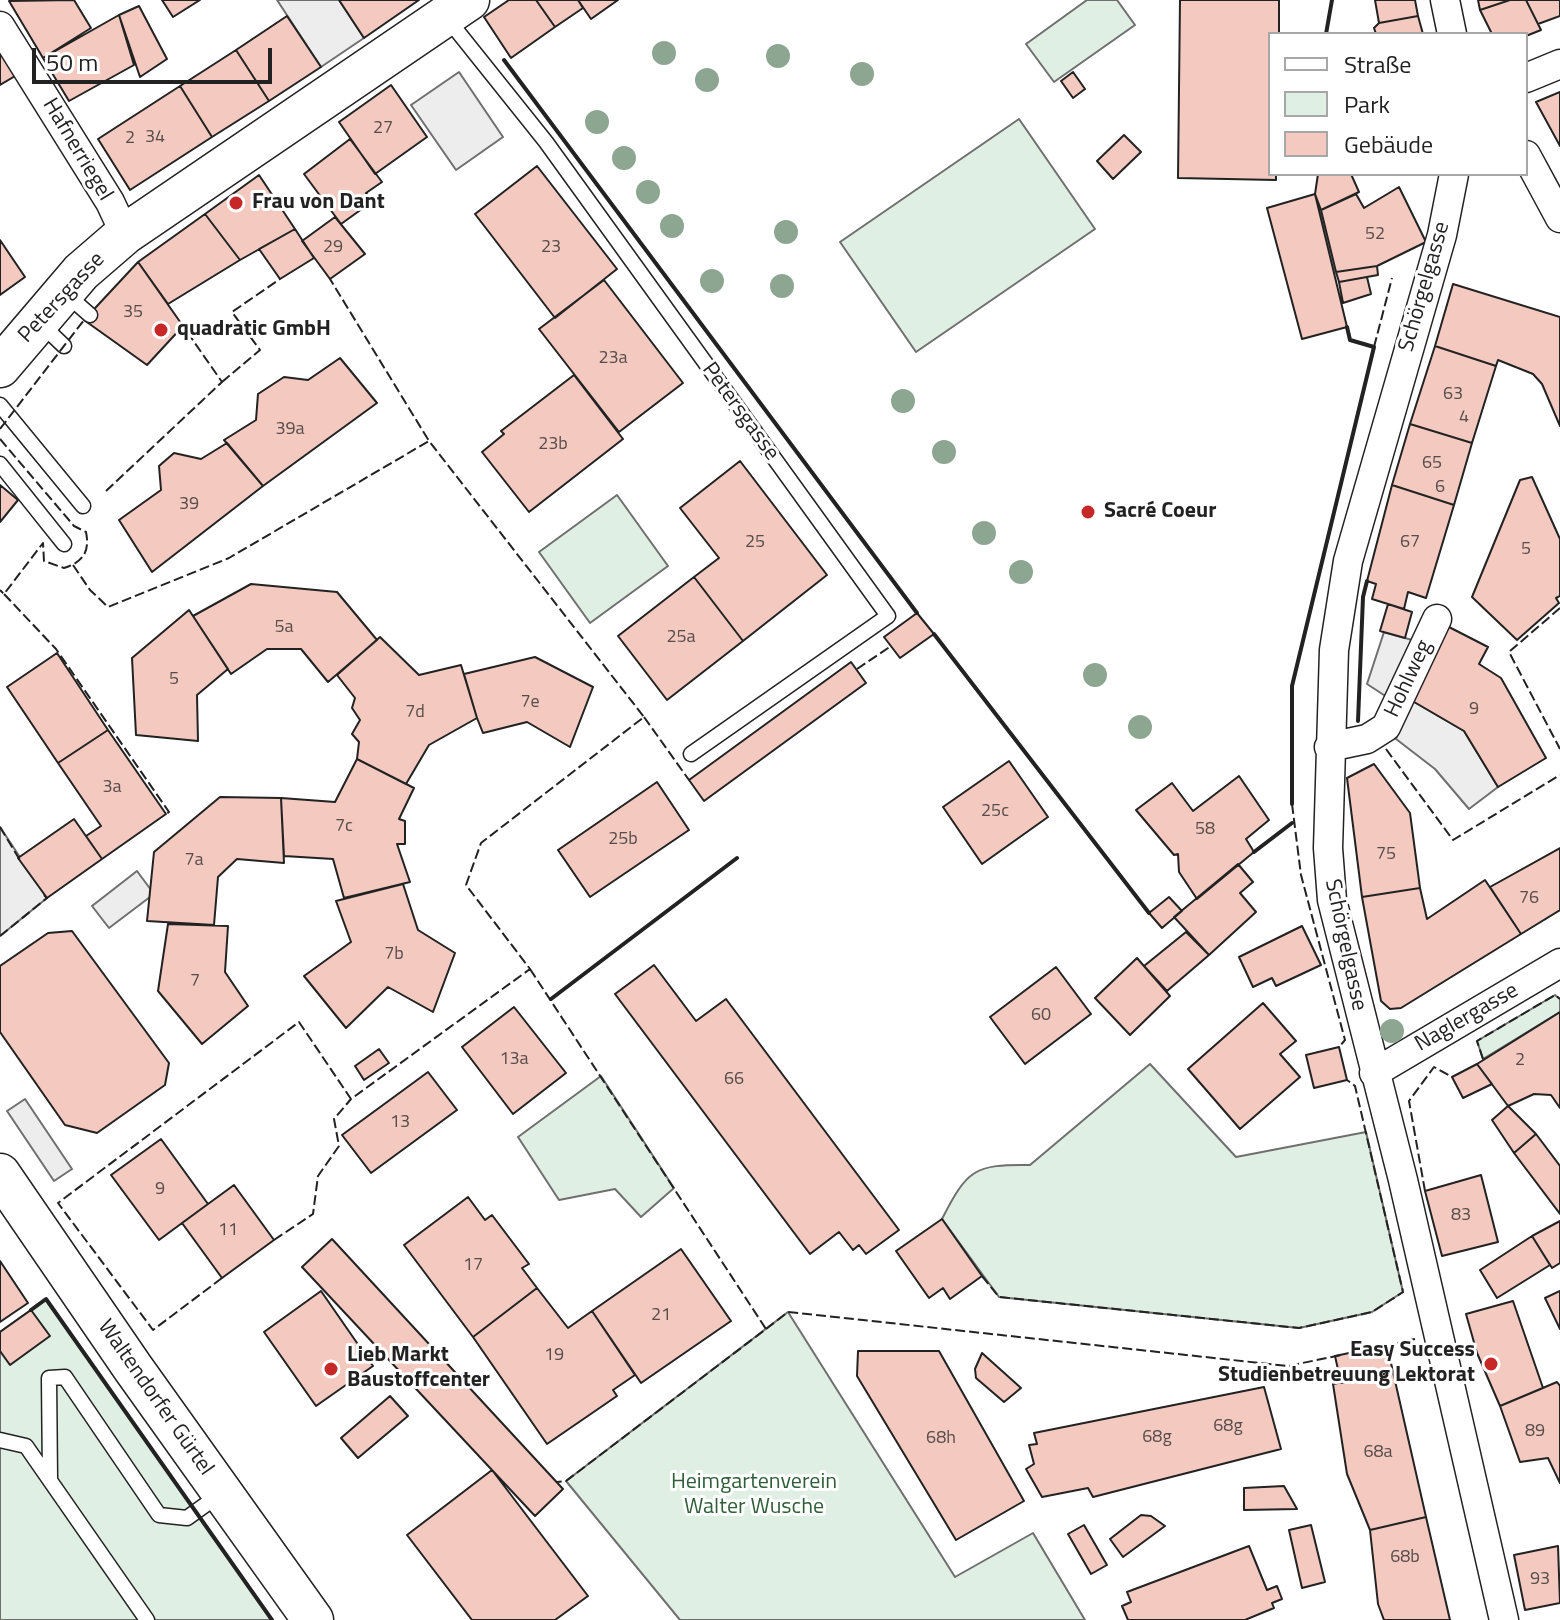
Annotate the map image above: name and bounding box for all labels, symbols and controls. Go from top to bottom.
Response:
scale bar [36,32,276,82]
legend [1268,32,1528,176]
text: 50 m [46,44,98,80]
text: Straße [1344,46,1411,82]
text: Park [1344,86,1390,122]
street label: Hafnerriegel [36,94,118,206]
house number: 27 [373,118,393,140]
text: Gebäude [1344,126,1433,162]
house number: 34 [145,127,165,149]
house number: 2 [125,128,135,150]
place label: Frau von Dant [252,190,385,216]
marker: Frau von Dant [227,194,245,212]
street label: Schörgelgasse [1394,219,1456,355]
house number: 52 [1365,224,1385,246]
house number: 29 [323,237,343,259]
house number: 23 [541,237,561,259]
street label: Petersgasse [13,247,111,349]
house number: 35 [123,302,143,324]
place label: quadratic GmbH [177,317,331,343]
marker: quadratic GmbH [152,321,170,339]
house number: 23a [598,348,628,370]
street label: Petersgasse [696,358,784,466]
house number: 63 [1443,384,1463,406]
house number: 4 [1459,407,1469,429]
house number: 39a [275,419,305,441]
house number: 23b [538,434,568,456]
house number: 65 [1422,453,1442,475]
house number: 6 [1435,477,1445,499]
house number: 39 [179,494,199,516]
place label: Sacré Coeur [1104,499,1216,525]
marker: Sacré Coeur [1079,503,1097,521]
house number: 25 [745,532,765,554]
house number: 67 [1400,532,1420,554]
house number: 5 [1521,539,1531,561]
house number: 5a [274,617,294,639]
house number: 25a [666,627,696,649]
street label: Hohlweg [1380,636,1438,722]
house number: 5 [169,669,179,691]
house number: 7e [520,692,540,714]
house number: 9 [1469,699,1479,721]
house number: 7d [405,702,425,724]
house number: 3a [102,777,122,799]
house number: 25c [981,801,1009,823]
house number: 7c [335,816,353,838]
house number: 58 [1195,819,1215,841]
house number: 25b [608,829,638,851]
house number: 75 [1376,844,1396,866]
house number: 7a [184,850,204,872]
street label: Schörgelgasse [1318,877,1372,1013]
house number: 76 [1519,888,1539,910]
house number: 7b [384,944,404,966]
house number: 7 [190,971,200,993]
street label: Naglergasse [1411,978,1523,1058]
house number: 60 [1031,1005,1051,1027]
house number: 13a [499,1049,529,1071]
house number: 2 [1515,1050,1525,1072]
house number: 66 [724,1069,744,1091]
house number: 13 [390,1112,410,1134]
house number: 9 [155,1179,165,1201]
house number: 83 [1451,1205,1471,1227]
house number: 11 [218,1220,238,1242]
house number: 17 [463,1255,483,1277]
house number: 21 [651,1305,671,1327]
street label: Waltendorfer Gürtel [91,1315,219,1481]
place label: Easy Success Studienbetreuung Lektorat [1218,1338,1475,1390]
place label: Lieb Markt Baustoffcenter [347,1343,490,1394]
house number: 19 [544,1345,564,1367]
marker: Easy Success Studienbetreuung Lektorat [1482,1355,1500,1373]
marker: Lieb Markt Baustoffcenter [322,1360,340,1378]
house number: 68g [1213,1416,1243,1438]
house number: 89 [1525,1421,1545,1443]
house number: 68g [1142,1427,1172,1449]
house number: 68h [926,1428,956,1450]
house number: 68a [1363,1442,1393,1464]
park label: Heimgartenverein Walter Wusche [671,1470,837,1522]
house number: 68b [1390,1547,1420,1569]
house number: 93 [1530,1569,1550,1591]

